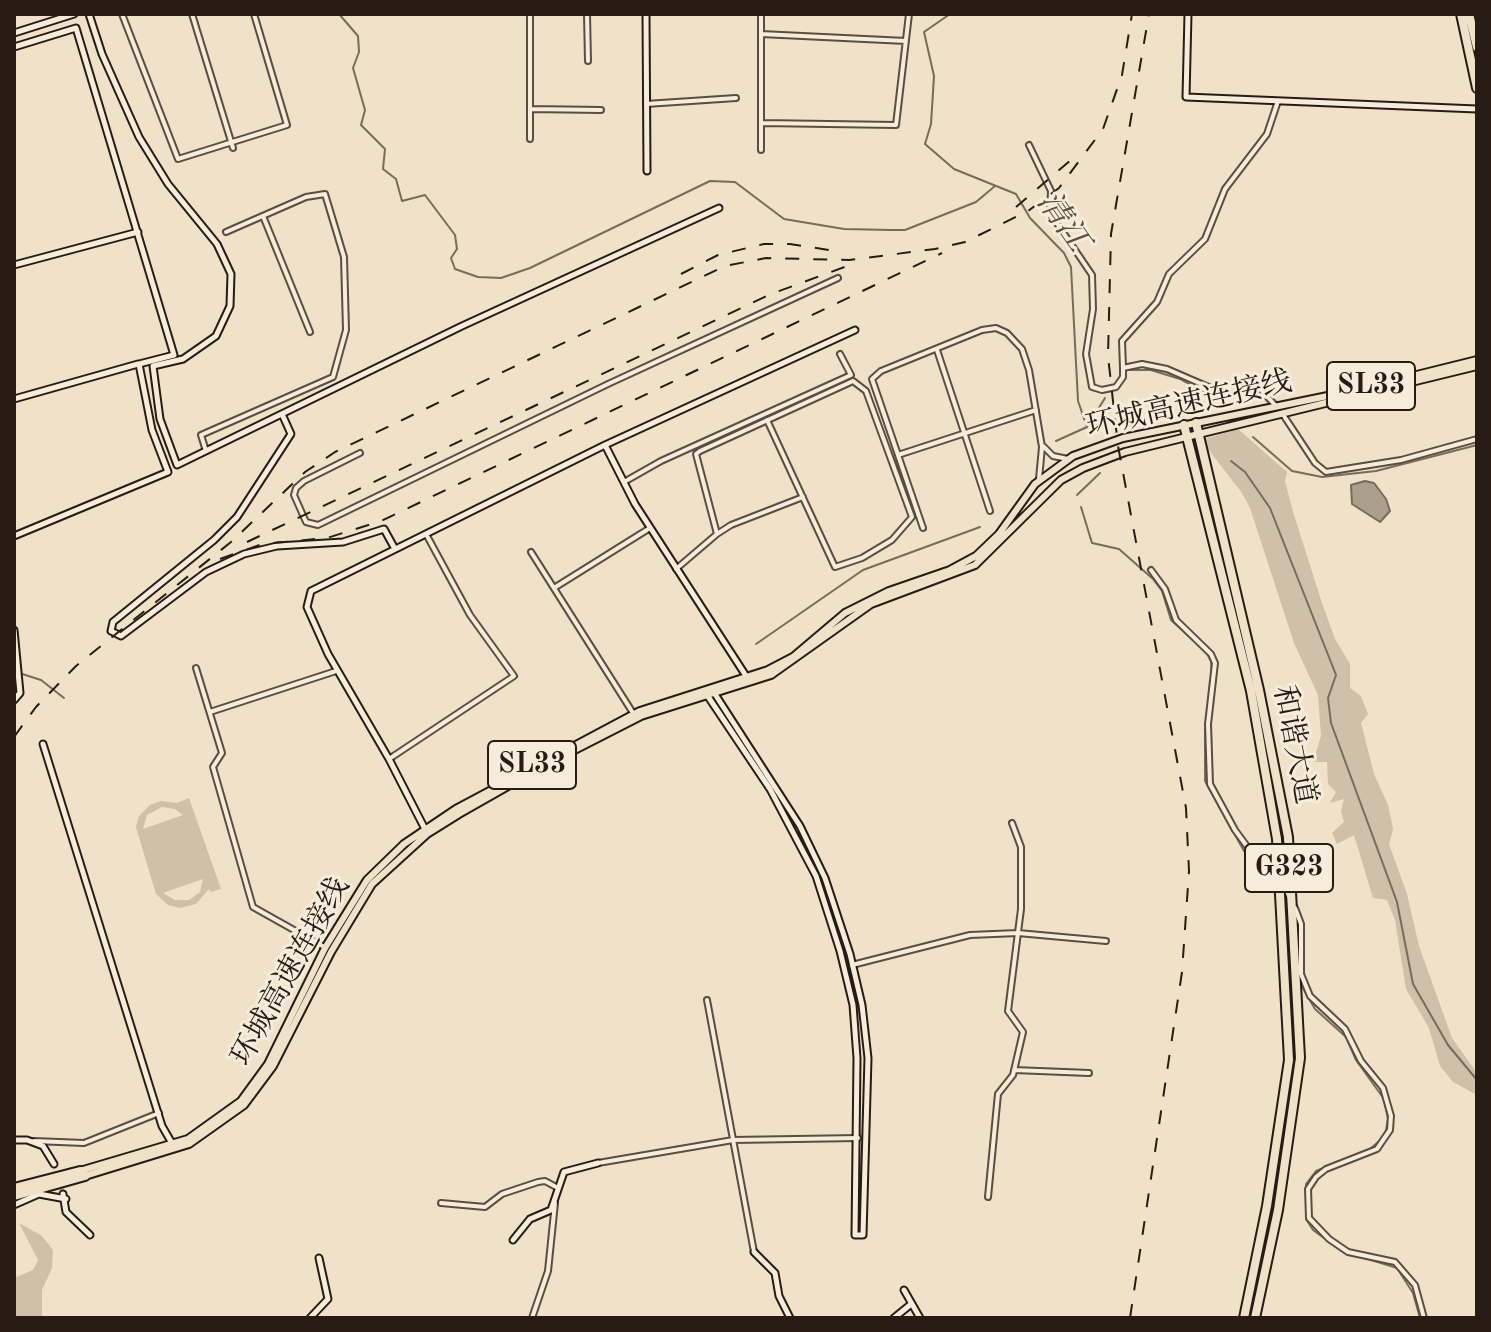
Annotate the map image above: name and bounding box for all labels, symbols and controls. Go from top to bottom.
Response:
water label: 清江 [1028,185,1096,259]
road number: SL33 [1327,362,1415,410]
street label: 环城高速连接线 [1083,364,1295,446]
street label: 和谐大道 [1265,683,1323,807]
road number: SL33 [488,741,576,789]
road number: G323 [1245,844,1333,892]
street label: 环城高速连接线 [224,871,358,1073]

